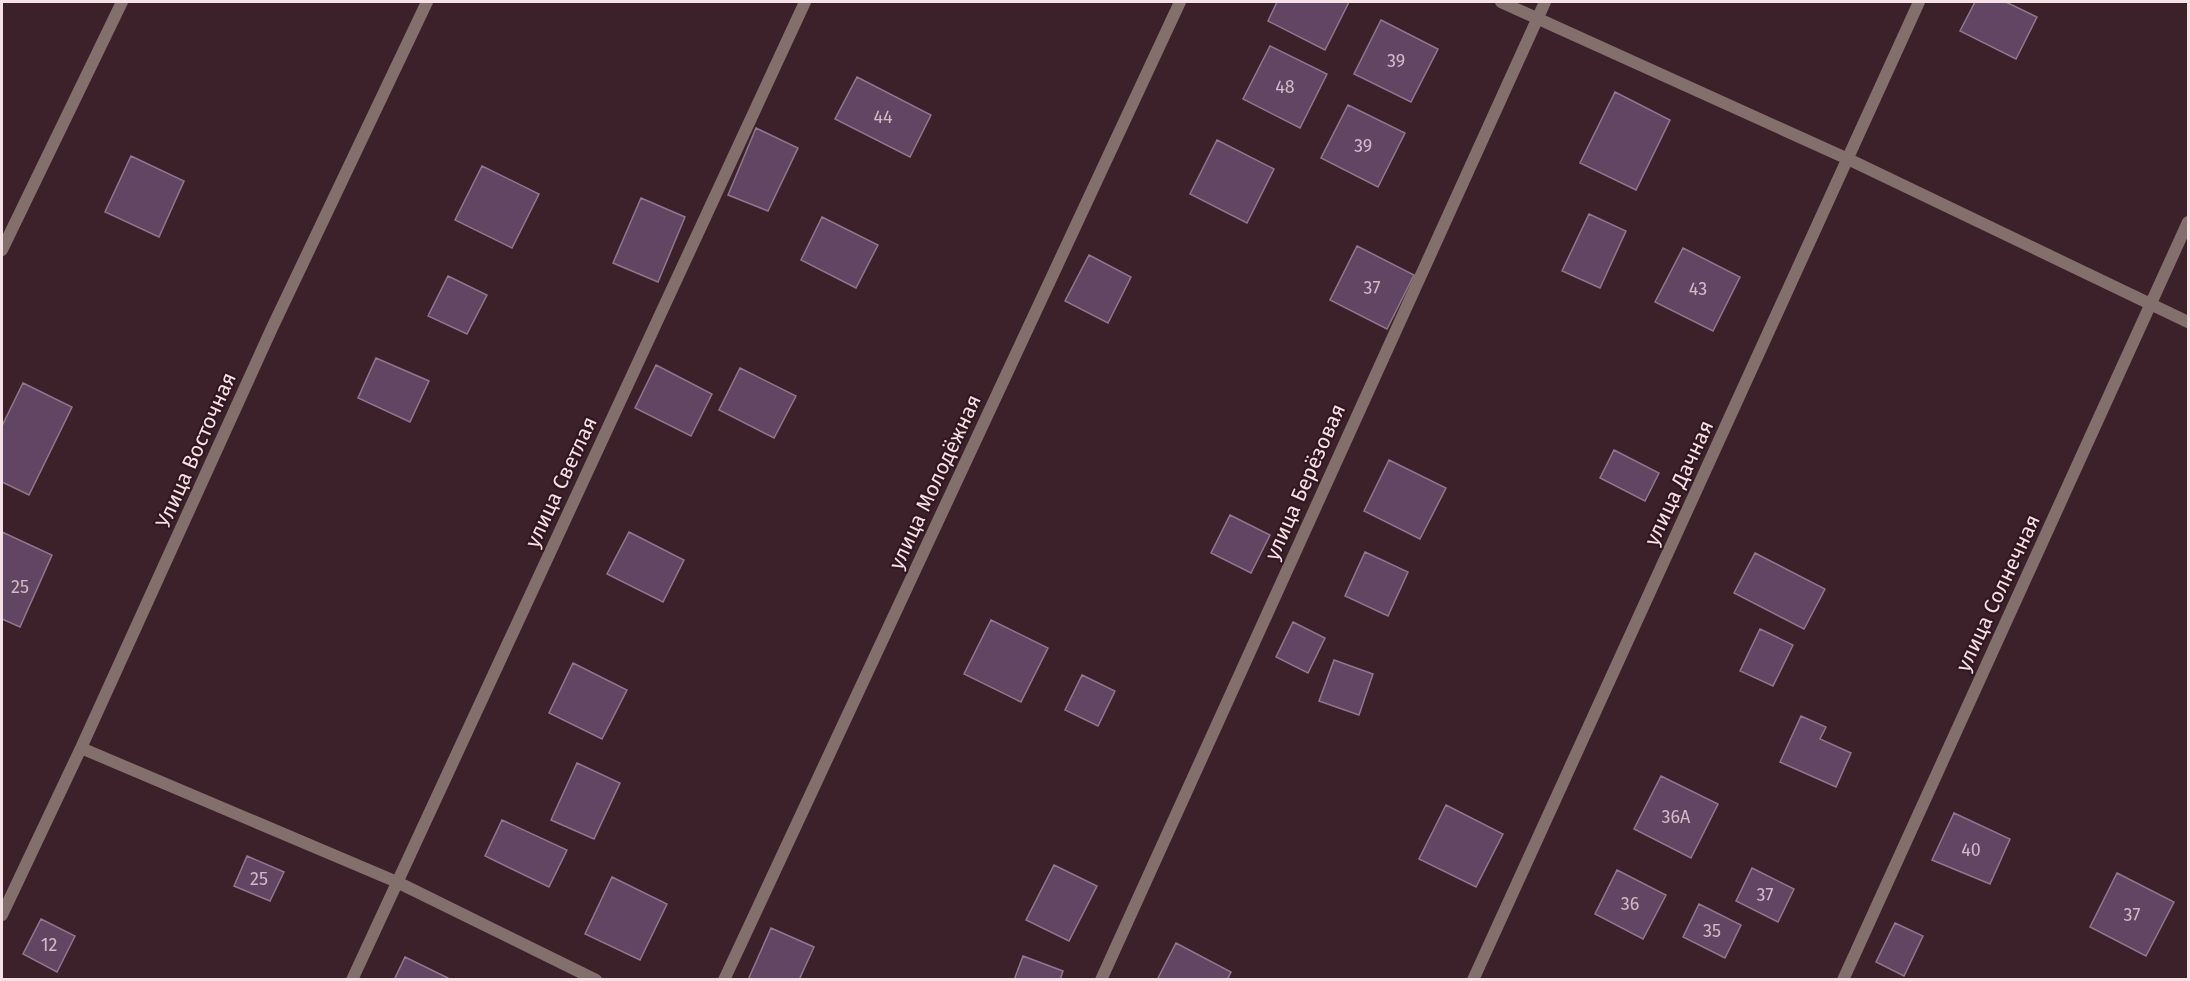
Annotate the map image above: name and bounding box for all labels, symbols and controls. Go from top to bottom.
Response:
house number: 39 [1387,50,1405,72]
house number: 48 [1275,76,1295,98]
house number: 44 [873,106,893,128]
house number: 39 [1354,135,1372,157]
house number: 37 [1364,277,1380,299]
house number: 43 [1689,278,1707,300]
street label: Улица Восточная [150,368,242,532]
street label: улица Молодёжная [883,390,987,574]
street label: улица Берёзовая [1259,400,1351,564]
street label: улица Светлая [519,412,603,552]
street label: улица Дачная [1639,416,1719,550]
street label: улица Солнечная [1950,510,2046,676]
house number: 25 [11,576,29,598]
house number: 36А [1662,806,1691,828]
house number: 40 [1961,839,1981,861]
house number: 25 [250,868,268,890]
house number: 37 [1757,884,1773,906]
house number: 36 [1621,893,1639,915]
house number: 37 [2124,904,2140,926]
house number: 35 [1703,920,1721,942]
house number: 12 [41,934,57,956]

